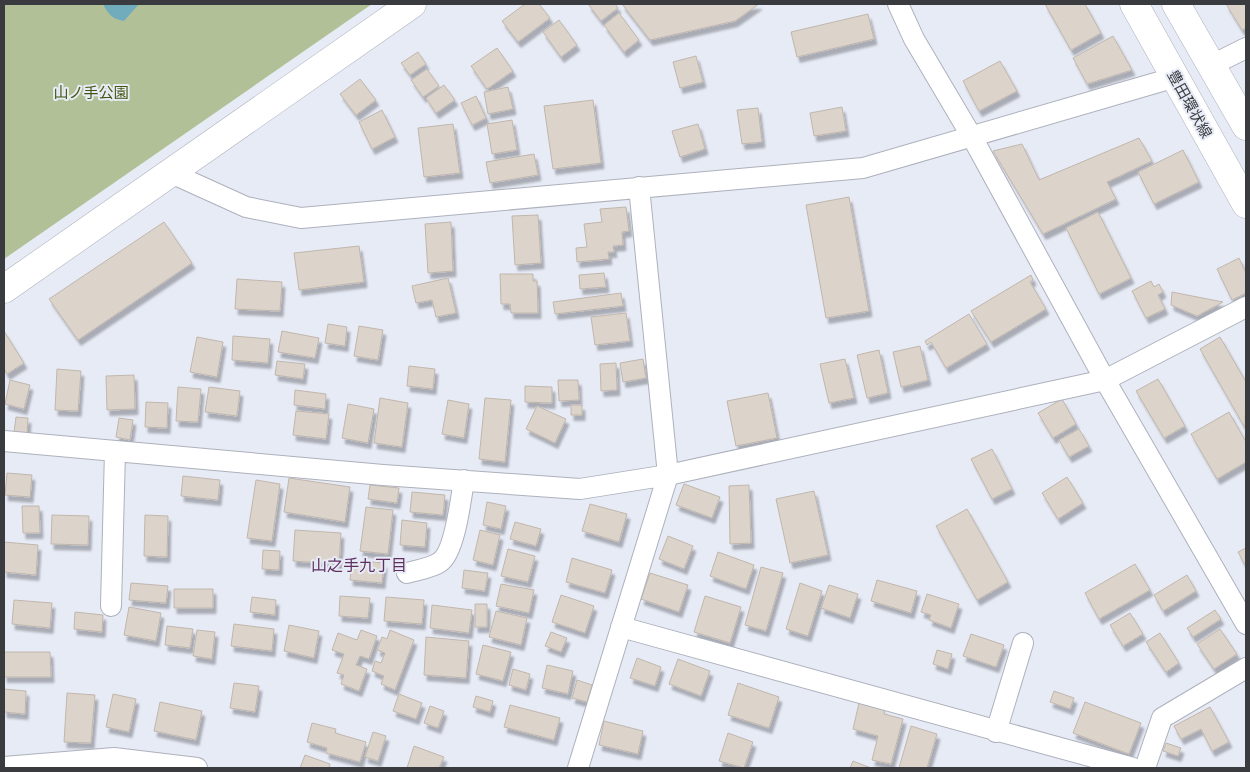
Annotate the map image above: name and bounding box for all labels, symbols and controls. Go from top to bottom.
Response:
street label: 豊田環状線 [1164,67,1216,141]
park label: 山ノ手公園 [53,83,129,102]
district label: 山之手九丁目 [311,555,407,575]

